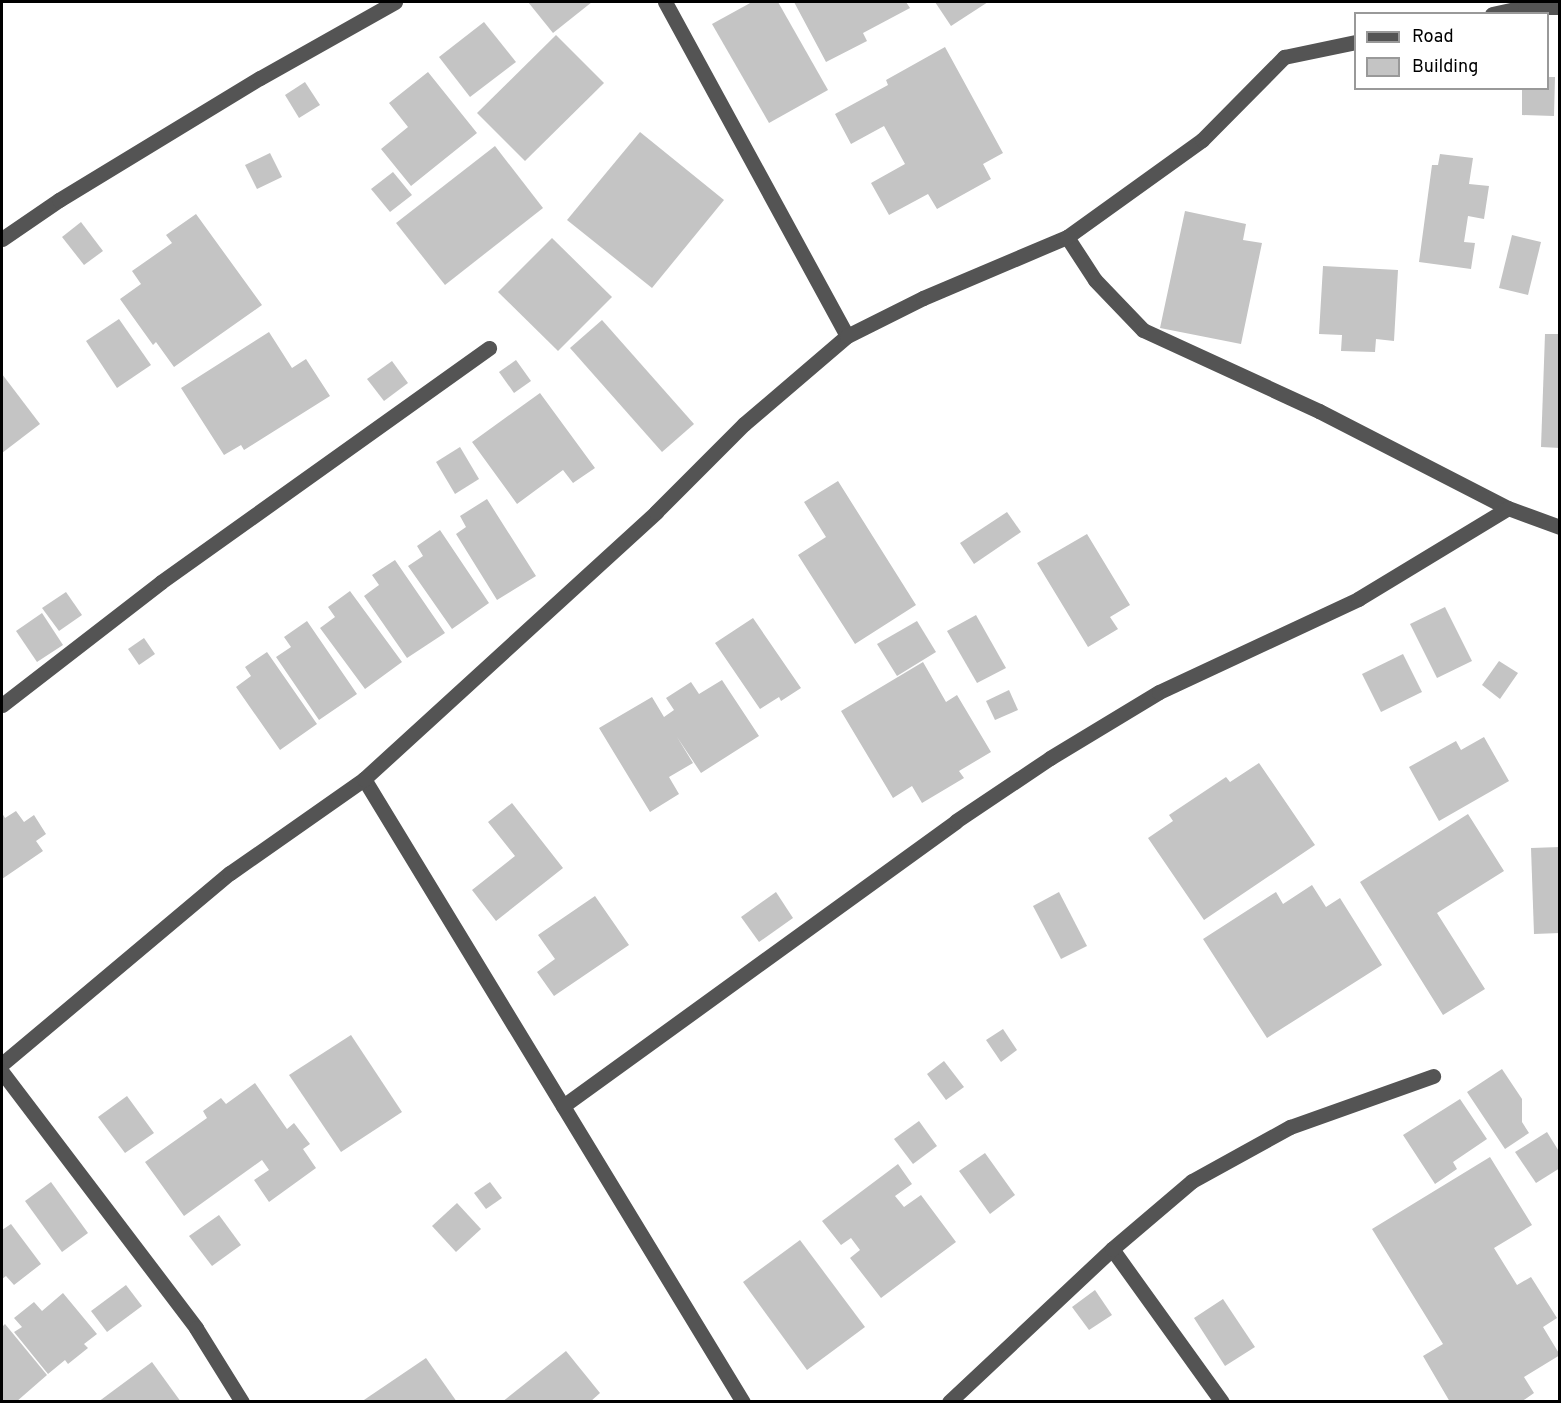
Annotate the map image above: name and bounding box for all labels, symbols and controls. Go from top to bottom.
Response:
legend [1354,12,1549,90]
text: Road [1412,26,1454,49]
text: Building [1412,56,1478,79]

